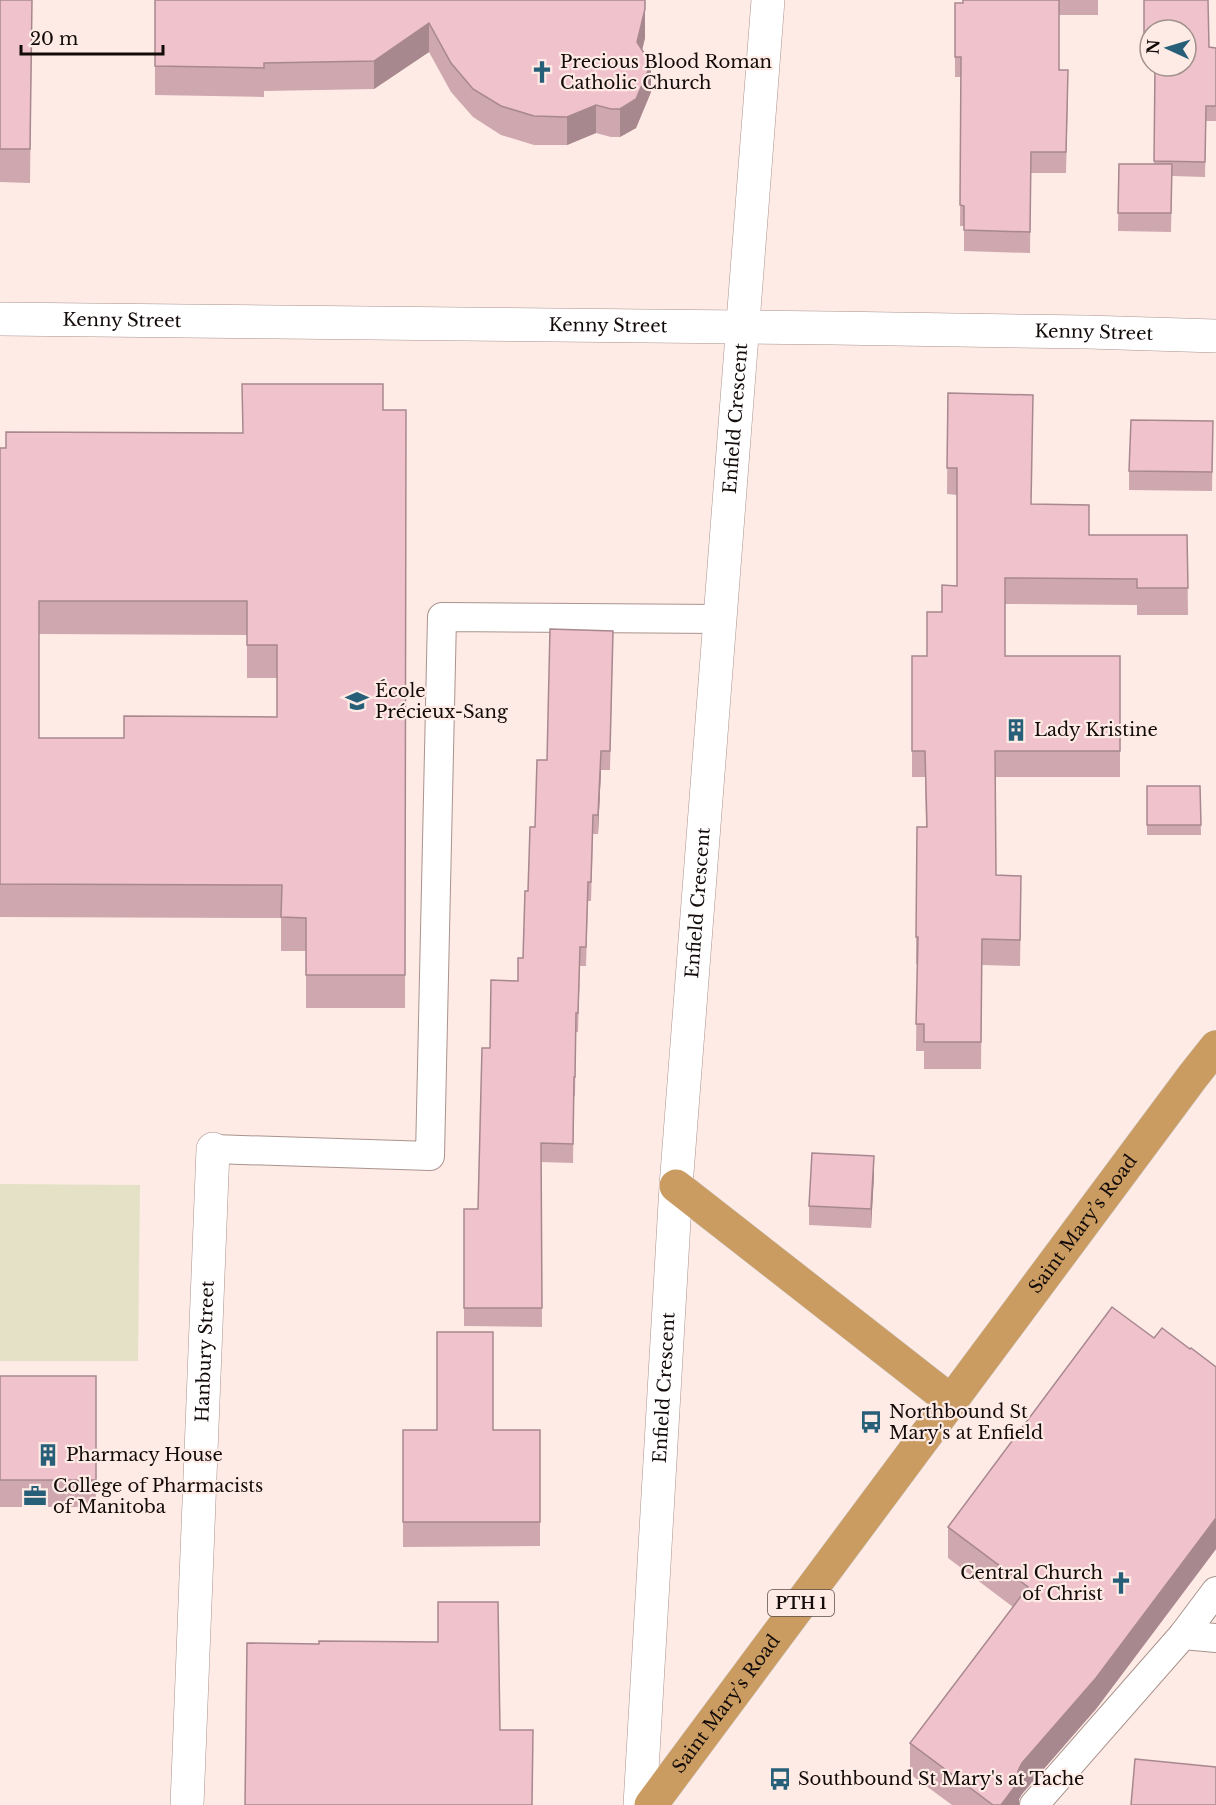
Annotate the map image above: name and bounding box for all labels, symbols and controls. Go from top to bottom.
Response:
scale bar [21,18,164,56]
north arrow [1138,18,1198,78]
text: 20 m [30,28,78,50]
text: N [1143,39,1164,55]
place label: Precious Blood Roman Catholic Church [560,51,772,94]
church icon: Precious Blood Roman Catholic Church [529,59,555,85]
street label: Kenny Street [62,309,182,332]
street label: Kenny Street [548,314,668,337]
street label: Kenny Street [1034,320,1154,345]
street label: Enfield Crescent [719,342,752,495]
place label: École Précieux-Sang [375,679,508,723]
school or university icon: École Précieux-Sang [344,688,370,714]
building icon: Lady Kristine [1003,717,1029,743]
place label: Lady Kristine [1034,719,1158,741]
street label: Enfield Crescent [681,826,715,979]
street label: Saint Mary’s Road [1024,1150,1142,1298]
street label: Hanbury Street [191,1280,219,1423]
street label: Enfield Crescent [649,1311,680,1464]
place label: Northbound St Mary's at Enfield [889,1401,1043,1444]
bus stop icon: Northbound St Mary's at Enfield [858,1409,884,1435]
building icon: Pharmacy House [35,1442,61,1468]
place label: Pharmacy House [66,1444,223,1466]
place label: College of Pharmacists of Manitoba [53,1475,263,1518]
office icon: College of Pharmacists of Manitoba [22,1483,48,1509]
place label: Central Church of Christ [960,1562,1103,1605]
church icon: Central Church of Christ [1108,1570,1134,1596]
road number: PTH 1 [768,1590,834,1616]
street label: Saint Mary's Road [668,1630,785,1777]
bus stop icon: Southbound St Mary's at Tache [767,1766,793,1792]
place label: Southbound St Mary's at Tache [798,1768,1084,1790]

